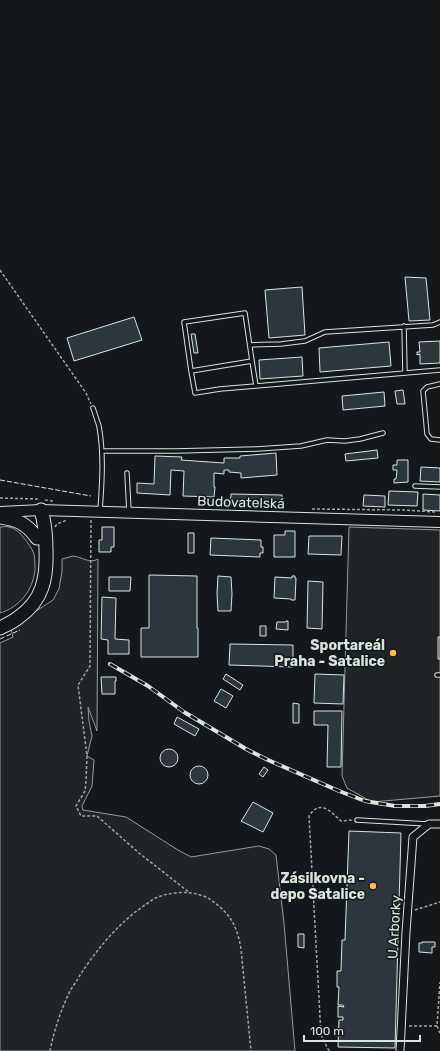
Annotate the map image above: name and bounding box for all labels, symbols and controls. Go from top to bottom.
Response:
street label: Budovatelská [197,492,285,513]
place label: Sportareál Praha - Satalice [274,637,385,670]
marker: Sportareál Praha - Satalice [388,648,398,658]
place label: Zásilkovna - depo Satalice [271,870,365,903]
marker: Zásilkovna - depo Satalice [368,881,378,891]
street label: U Arborky [384,894,405,960]
scale bar [304,1017,420,1043]
text: 100 m [310,1024,344,1038]

